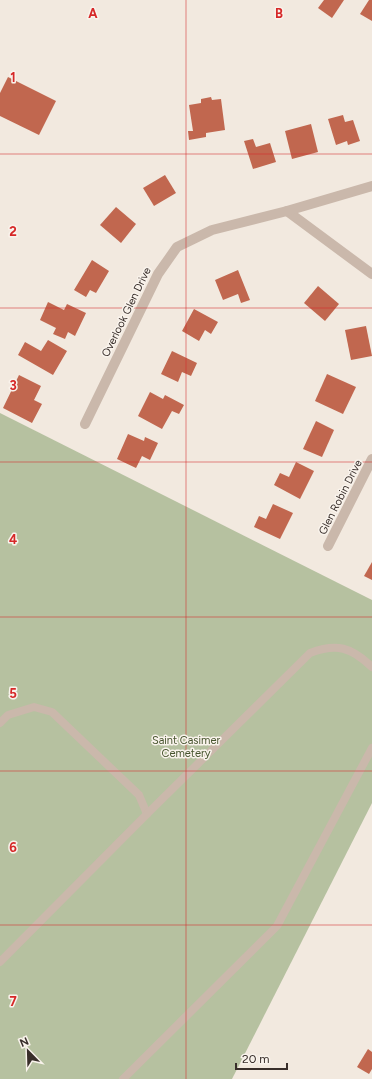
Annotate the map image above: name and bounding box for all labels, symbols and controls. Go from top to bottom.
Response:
text: A [88,6,98,21]
text: B [275,6,283,21]
text: 1 [10,70,16,85]
text: 2 [9,224,17,239]
street label: Overlook Glen Drive [99,265,154,359]
text: 3 [9,378,17,393]
street label: Glen Robin Drive [316,458,365,537]
text: 4 [9,532,17,547]
text: 5 [9,686,17,701]
park label: Saint Casimer Cemetery [152,734,220,760]
text: 6 [9,840,17,855]
text: 7 [9,994,17,1009]
north arrow [8,1031,48,1071]
text: N [18,1035,31,1050]
scale bar [236,1045,287,1071]
text: 20 m [242,1052,270,1066]

